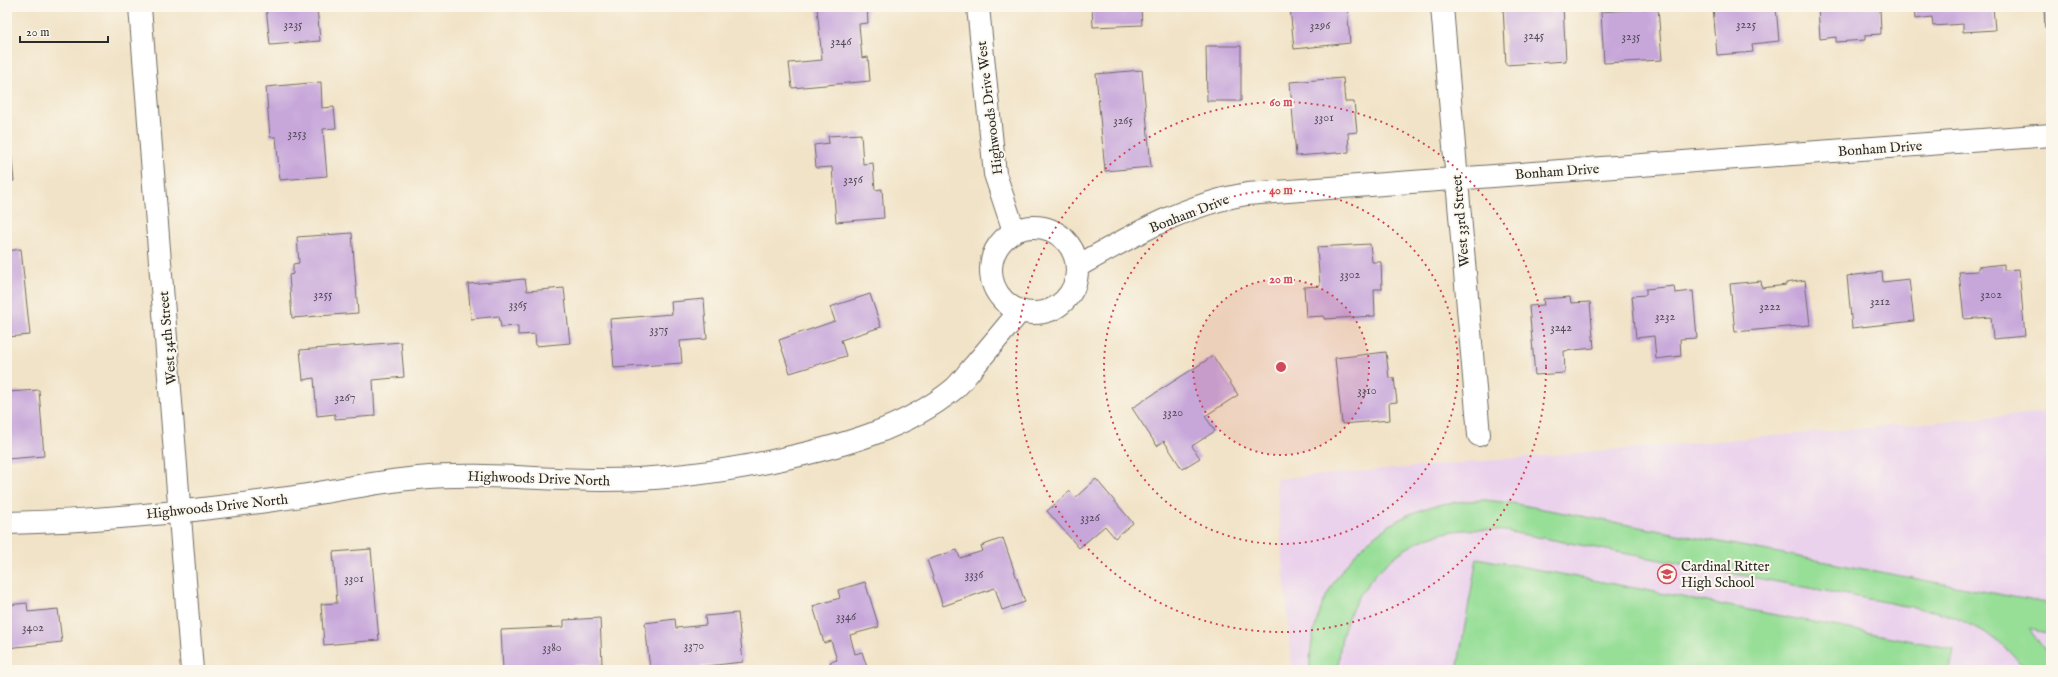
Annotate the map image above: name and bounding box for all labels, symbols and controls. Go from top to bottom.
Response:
house number: 3235 [284,17,303,32]
house number: 3225 [1736,17,1757,32]
scale bar [20,18,108,44]
house number: 3296 [1310,18,1331,33]
text: 20 m [26,25,49,40]
house number: 3245 [1524,28,1545,43]
house number: 3235 [1622,29,1641,44]
house number: 3246 [830,34,852,49]
street label: Highwoods Drive West [973,40,1007,176]
text: 60 m [1270,95,1293,110]
house number: 3301 [1314,110,1334,125]
house number: 3265 [1113,113,1133,128]
house number: 3253 [288,126,306,141]
street label: Bonham Drive [1837,137,1923,161]
street label: Bonham Drive [1514,160,1600,184]
house number: 3256 [843,172,864,187]
street label: West 33rd Street [1448,174,1474,268]
text: 40 m [1269,183,1294,198]
street label: Bonham Drive [1147,190,1232,237]
house number: 3302 [1340,267,1361,282]
text: 20 m [1269,272,1293,287]
house number: 3255 [314,287,333,302]
house number: 3202 [1980,287,2002,302]
street label: West 34th Street [155,290,181,386]
house number: 3212 [1870,294,1890,309]
house number: 3365 [509,297,528,312]
house number: 3222 [1759,299,1781,314]
house number: 3232 [1655,309,1675,324]
house number: 3242 [1550,320,1572,335]
house number: 3375 [650,322,669,337]
centre of rings [1274,360,1288,374]
house number: 3310 [1357,383,1377,398]
house number: 3267 [335,390,355,405]
house number: 3320 [1163,405,1183,420]
street label: Highwoods Drive North [467,468,611,490]
street label: Highwoods Drive North [145,491,289,523]
house number: 3326 [1080,510,1101,525]
place label: Cardinal Ritter High School [1681,558,1769,592]
school or university icon: Cardinal Ritter High School [1656,563,1678,585]
house number: 3336 [965,567,984,582]
house number: 3301 [344,571,364,586]
house number: 3346 [836,609,857,624]
house number: 3402 [22,620,44,635]
house number: 3370 [684,638,704,653]
house number: 3380 [542,640,562,655]

